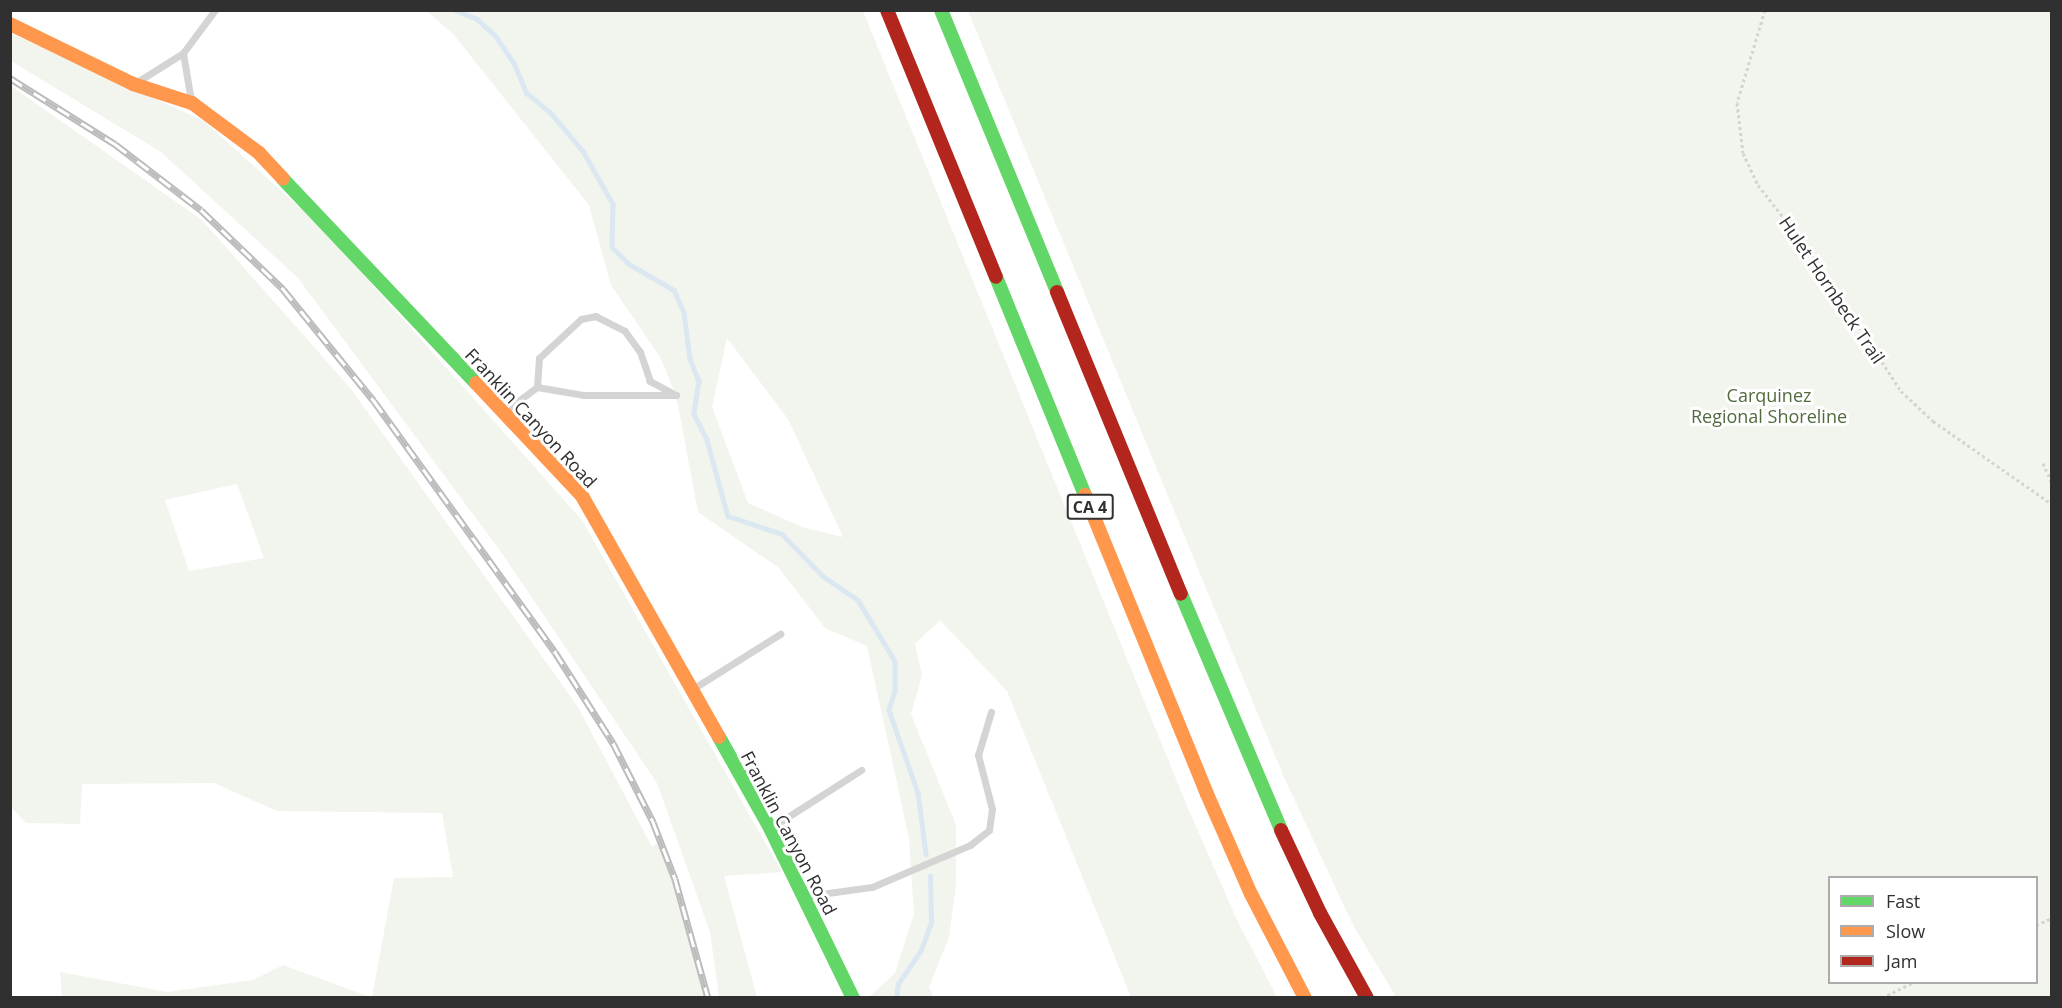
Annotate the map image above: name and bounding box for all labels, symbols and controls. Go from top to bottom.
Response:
street label: Hulet Hornbeck Trail [1775,212,1889,368]
street label: Franklin Canyon Road [461,344,601,492]
park label: Carquinez Regional Shoreline [1691,385,1847,428]
road number: CA 4 [1066,494,1114,520]
street label: Franklin Canyon Road [737,747,841,919]
legend [1828,876,2038,984]
text: Fast [1886,889,1920,913]
text: Slow [1886,919,1925,943]
text: Jam [1886,949,1918,973]

